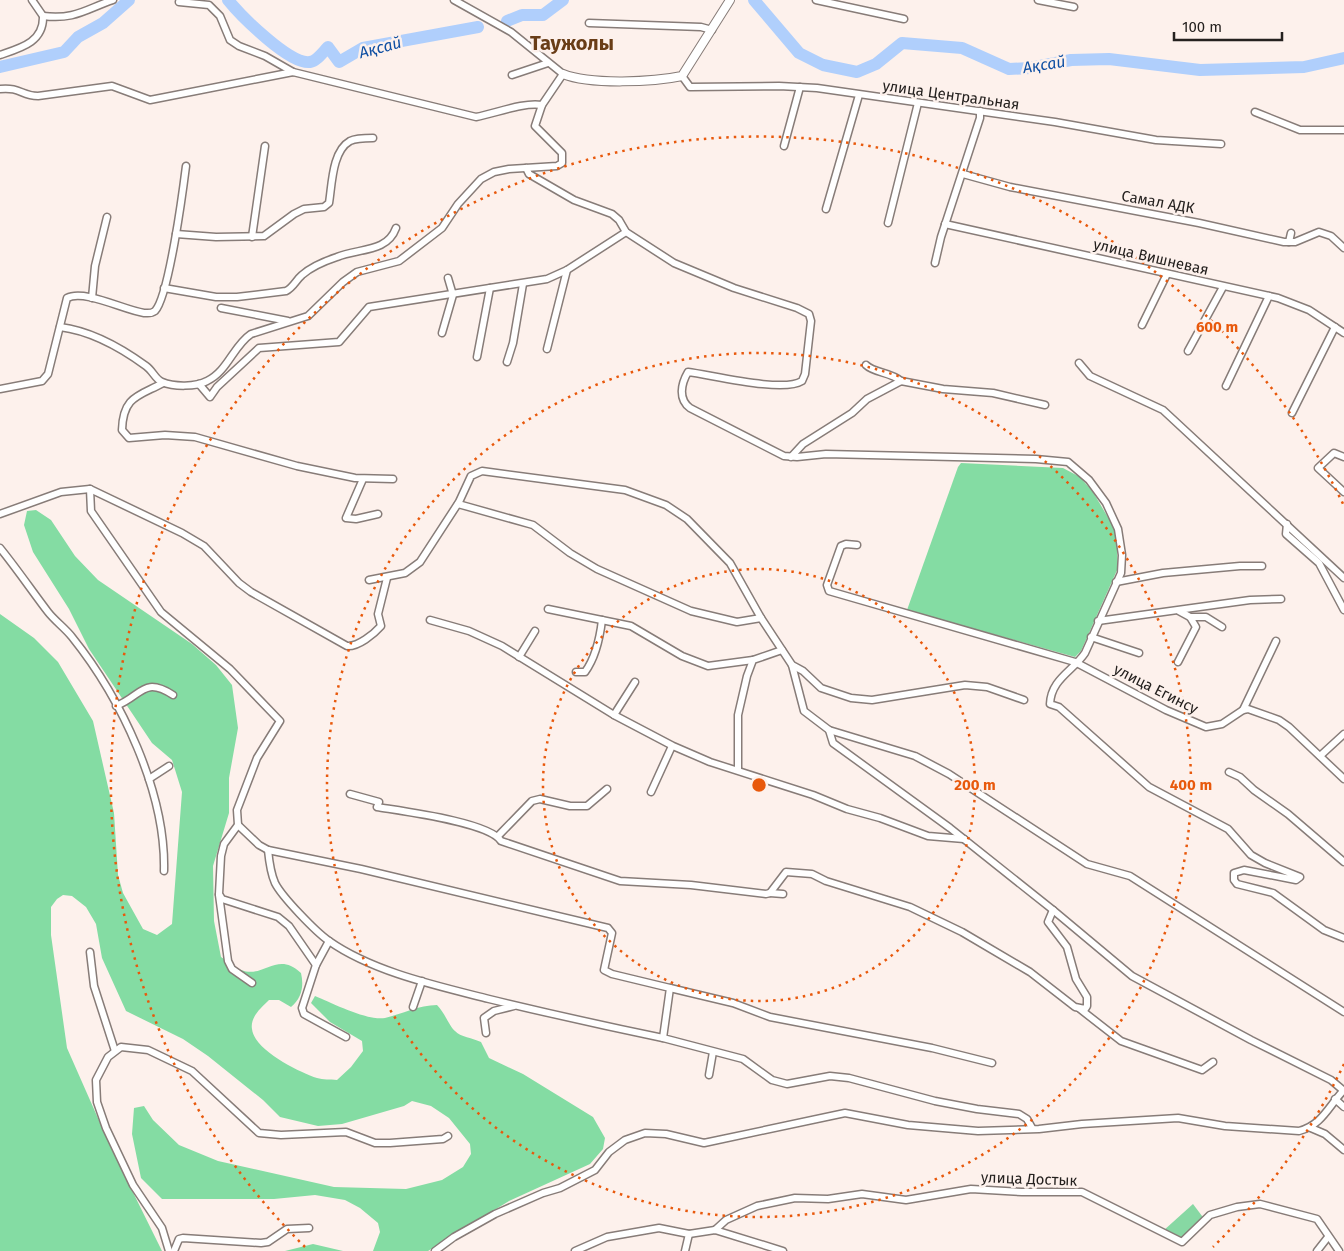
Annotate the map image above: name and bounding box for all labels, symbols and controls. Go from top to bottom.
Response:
scale bar [1174,10,1282,42]
text: 100 m [1182,18,1222,36]
district label: Таужолы [530,31,614,55]
water label: Ақсай [356,33,403,62]
water label: Ақсай [1020,52,1067,77]
street label: улица Центральная [881,76,1021,114]
street label: Самал АДК [1120,187,1196,217]
street label: улица Вишневая [1092,235,1210,279]
text: 600 m [1196,318,1238,336]
street label: улица Егинсу [1111,660,1202,718]
centre of rings [750,776,768,794]
text: 200 m [954,776,996,794]
text: 400 m [1170,776,1212,794]
street label: улица Достык [981,1168,1078,1190]

